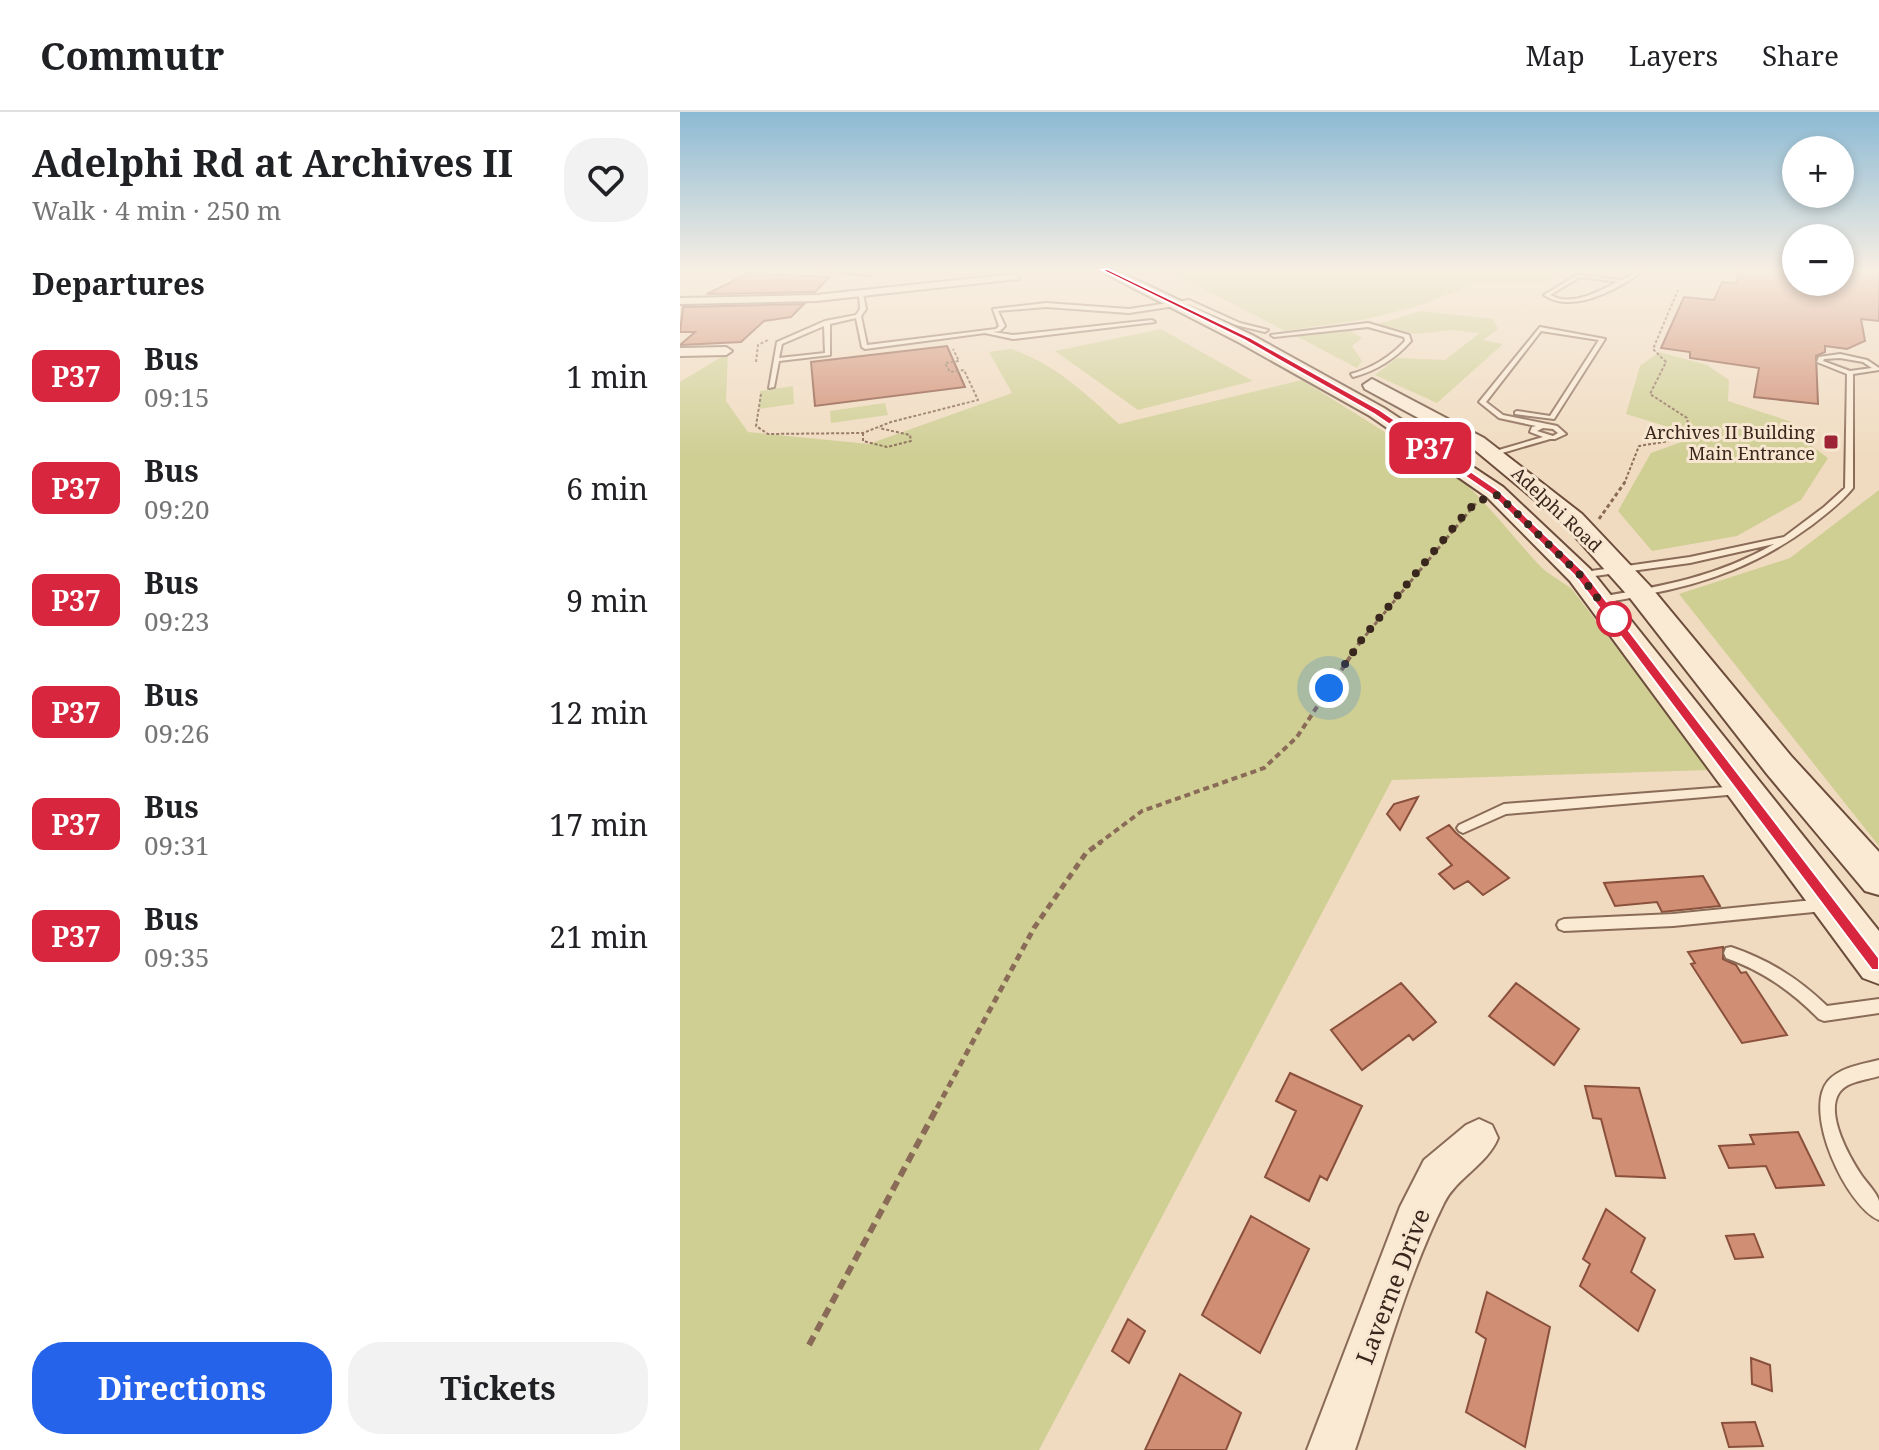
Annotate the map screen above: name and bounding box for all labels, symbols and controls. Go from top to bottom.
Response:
text: Commutr [40,29,224,81]
text: Map [1526,36,1585,74]
text: Layers [1629,36,1718,74]
text: Share [1762,36,1839,74]
text: Adelphi Rd at Archives II [32,136,513,188]
map controls [1782,136,1854,296]
button: + [1782,136,1854,208]
button: heart [564,138,648,222]
text: Walk · 4 min · 250 m [32,192,281,228]
button: − [1782,224,1854,296]
text: Departures [32,263,205,304]
text: Bus [144,338,199,379]
text: 1 min [566,356,648,397]
text: P37 [51,357,101,395]
text: 09:15 [144,379,210,415]
place label: Archives II Building Main Entrance [1644,420,1815,465]
line badge: P37 [1384,422,1476,474]
text: P37 [1405,429,1455,467]
marker: Archives II Building Main Entrance [1822,433,1840,451]
text: Bus [144,450,199,491]
street label: Adelphi Road [1507,461,1607,557]
text: 6 min [566,468,648,509]
text: P37 [51,469,101,507]
text: 09:20 [144,491,210,527]
text: Bus [144,562,199,603]
text: 9 min [566,580,648,621]
text: P37 [51,581,101,619]
unlabelled marker [1597,602,1631,636]
text: 09:23 [144,603,210,639]
your location [1309,668,1349,708]
text: Bus [144,674,199,715]
text: 12 min [549,692,648,733]
text: P37 [51,693,101,731]
text: 09:26 [144,715,210,751]
text: Bus [144,786,199,827]
text: 17 min [549,804,648,845]
text: P37 [51,805,101,843]
text: 09:31 [144,827,210,863]
text: Bus [144,898,199,939]
text: 21 min [549,916,648,957]
text: P37 [51,917,101,955]
text: 09:35 [144,939,210,975]
street label: Laverne Drive [1347,1203,1437,1369]
button: Directions [32,1342,332,1434]
button: Tickets [348,1342,648,1434]

